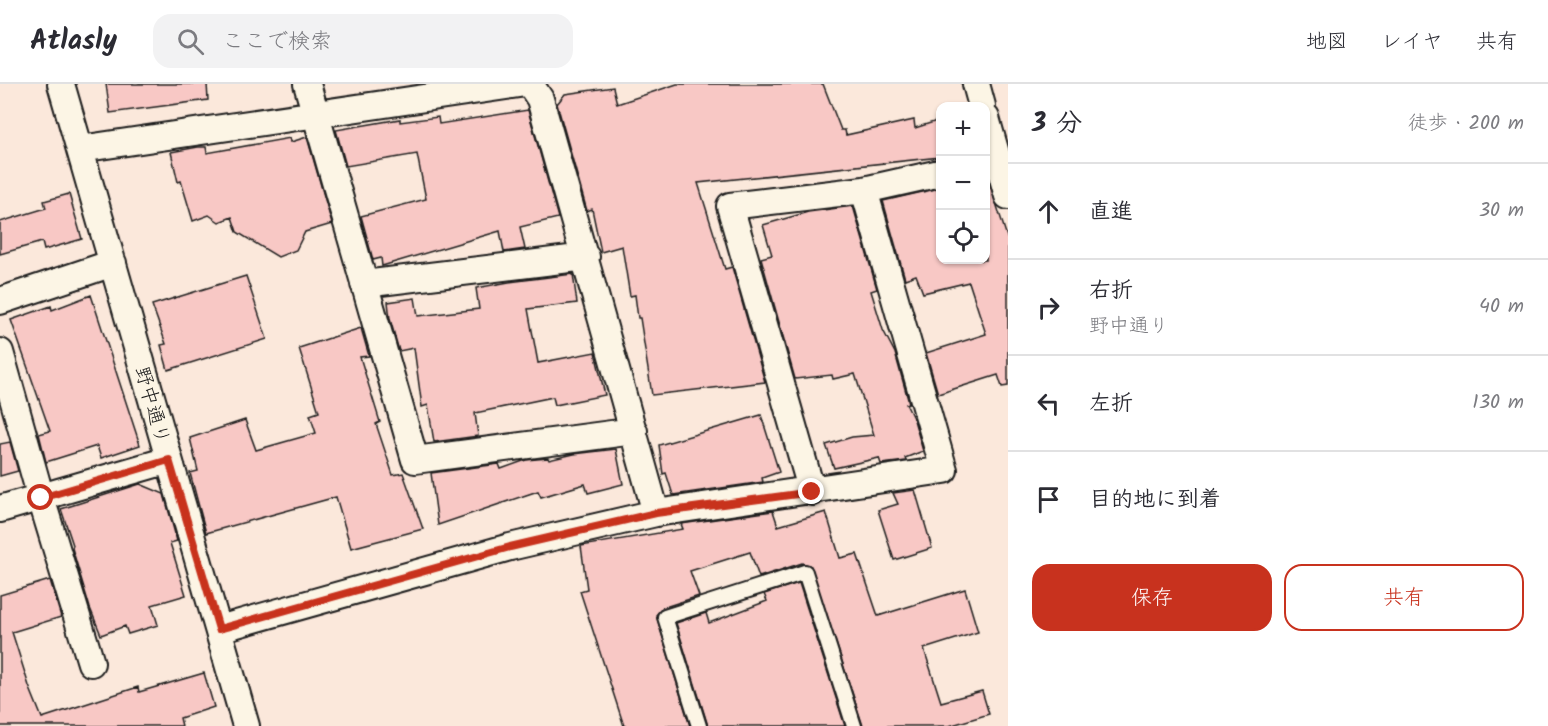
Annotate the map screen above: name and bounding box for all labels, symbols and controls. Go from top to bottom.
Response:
search box [153,14,573,68]
text: Atlasly [30,19,117,64]
icon: search [174,25,207,58]
text: ここで検索 [222,25,332,60]
text: 地図 [1306,26,1348,59]
text: レイヤ [1381,26,1443,59]
text: 共有 [1476,26,1518,59]
map controls [936,102,990,264]
button: + [936,102,990,156]
text: 3 分 [1032,103,1082,145]
text: 徒歩 · 200 m [1408,108,1524,140]
button: − [936,156,990,210]
icon: ahead [1032,195,1065,228]
text: 直進 [1089,195,1133,230]
text: 30 m [1479,195,1524,227]
button: locate [936,210,990,264]
text: 右折 [1089,274,1133,309]
icon: right [1032,291,1065,324]
text: 40 m [1479,291,1524,323]
text: 野中通り [1089,311,1169,343]
street label: 野中通り [125,363,177,448]
icon: left [1032,387,1065,420]
text: 左折 [1089,387,1133,422]
text: 130 m [1472,387,1524,419]
route end [798,478,824,504]
icon: arrive [1032,483,1065,516]
text: 目的地に到着 [1089,483,1221,518]
route start [27,484,53,510]
button: 保存 [1032,564,1272,631]
button: 共有 [1284,564,1524,631]

